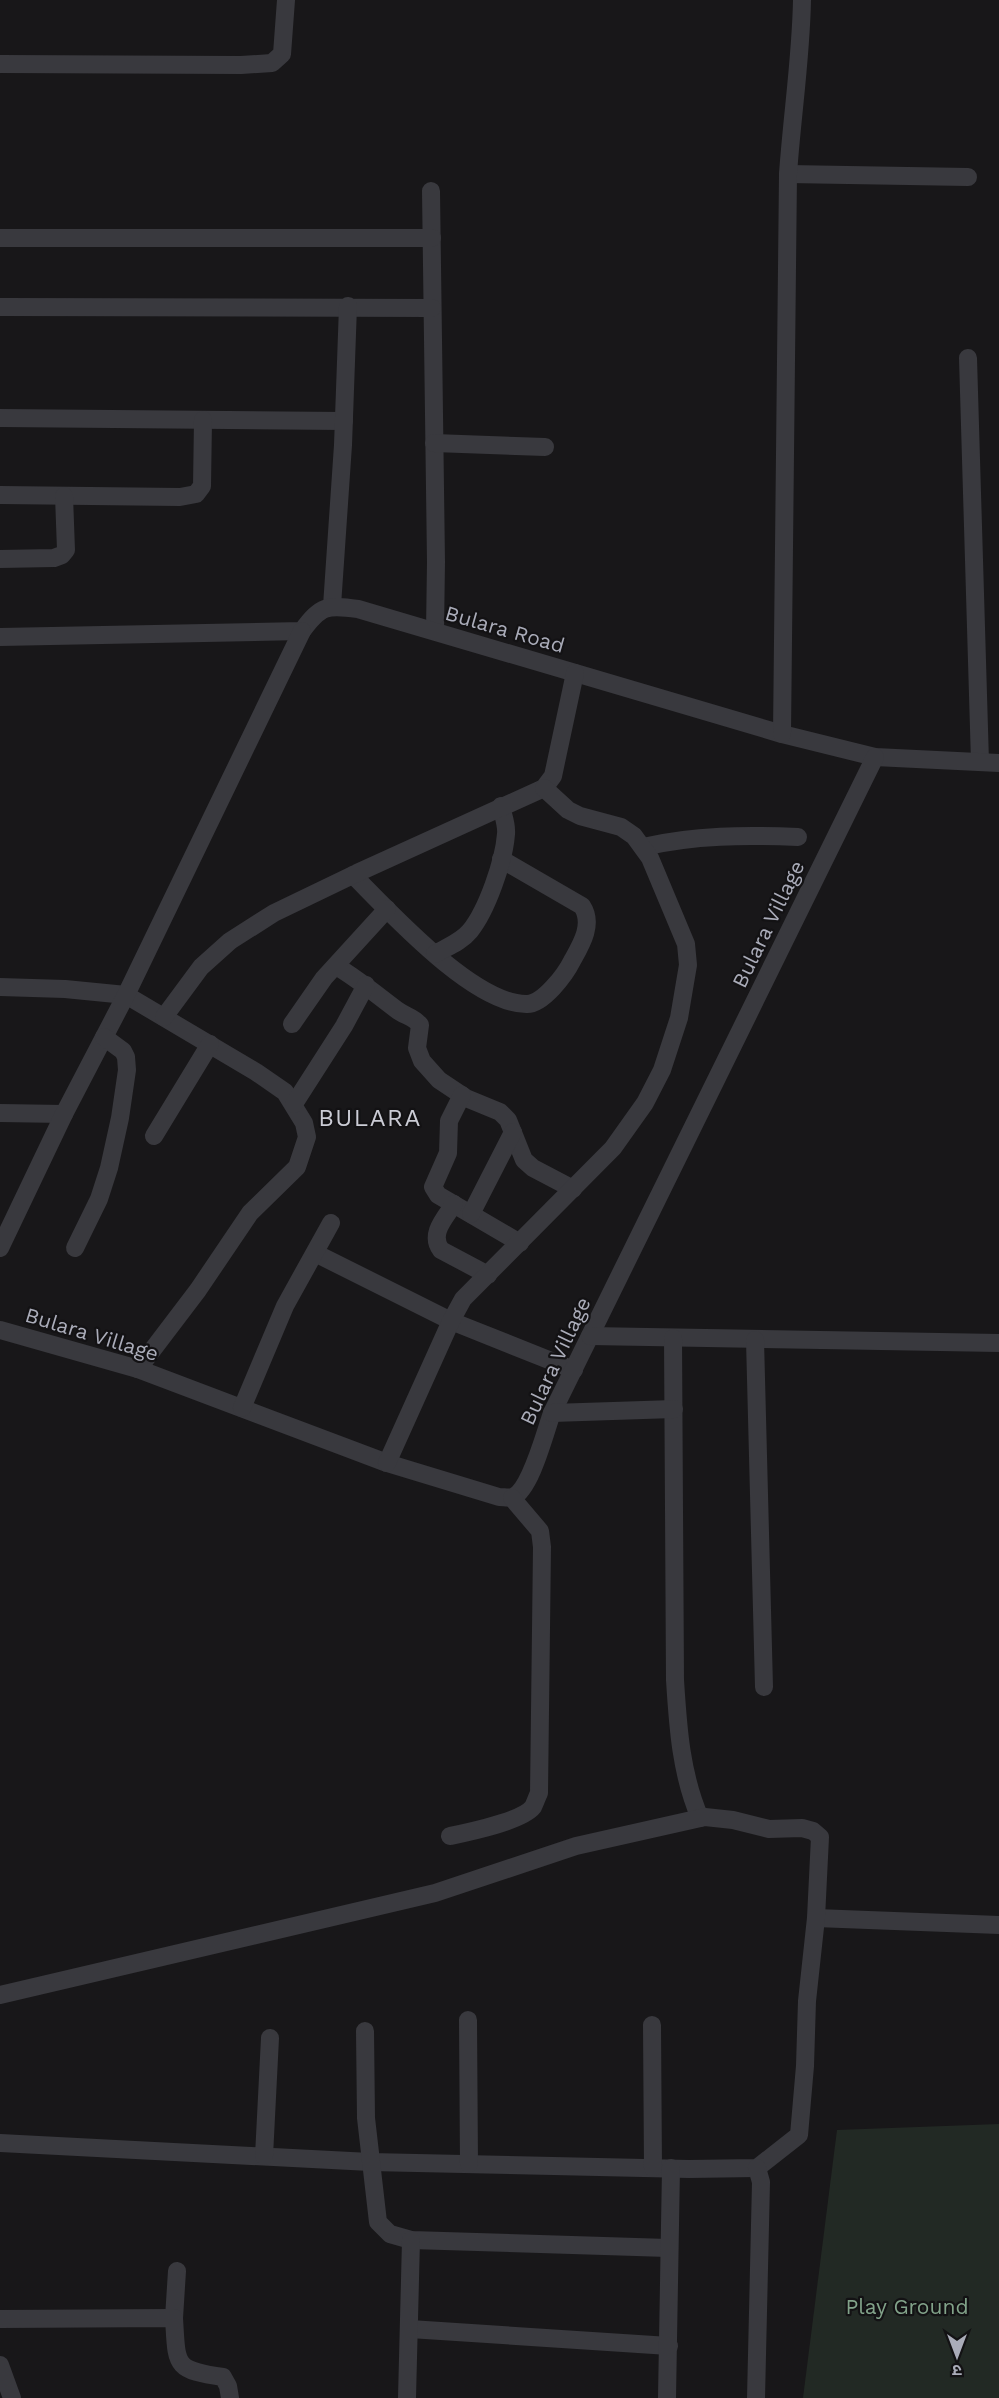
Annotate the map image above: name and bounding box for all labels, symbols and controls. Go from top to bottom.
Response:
street label: Bulara Road [442,600,568,658]
street label: Bulara Village [726,856,810,992]
district label: BULARA [318,1104,422,1132]
street label: Bulara Village [514,1293,596,1429]
street label: Bulara Village [22,1302,162,1366]
park label: Play Ground [845,2294,969,2319]
north arrow [927,2326,987,2386]
text: उ [952,2361,962,2380]

